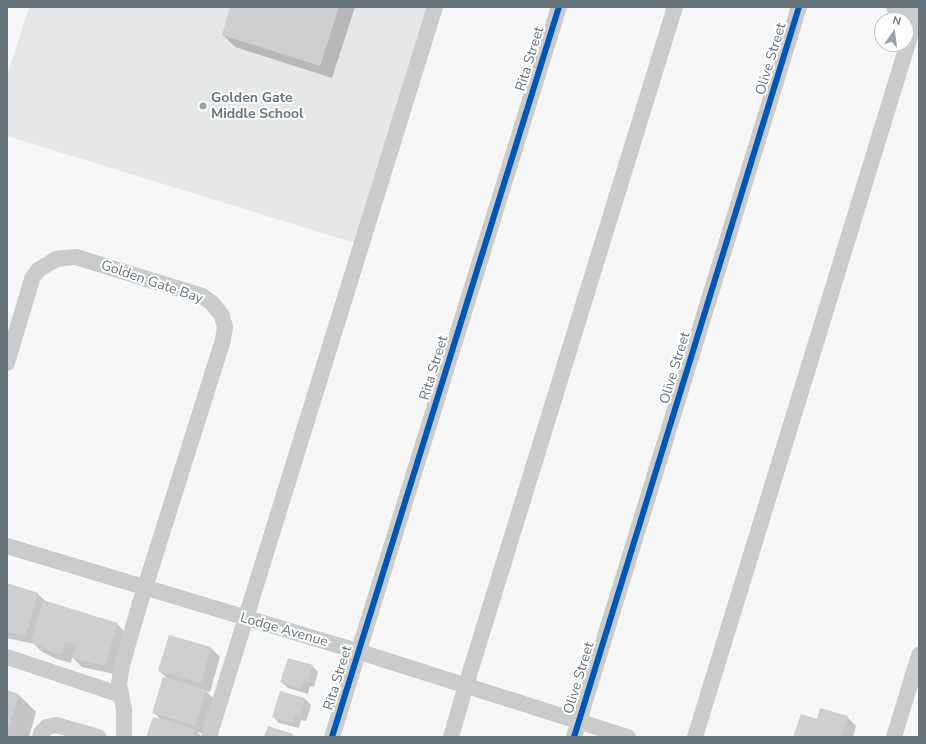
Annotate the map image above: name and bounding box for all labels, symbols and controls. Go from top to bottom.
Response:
north arrow [874,12,914,52]
text: N [891,13,903,29]
street label: Olive Street [752,21,790,97]
street label: Rita Street [512,25,548,93]
place label: Golden Gate Middle School [211,90,304,122]
marker: Golden Gate Middle School [198,101,208,111]
street label: Golden Gate Bay [99,257,205,307]
street label: Olive Street [656,330,694,406]
street label: Rita Street [416,334,452,402]
street label: Lodge Avenue [238,609,330,651]
street label: Olive Street [560,640,598,716]
street label: Rita Street [320,644,356,712]

